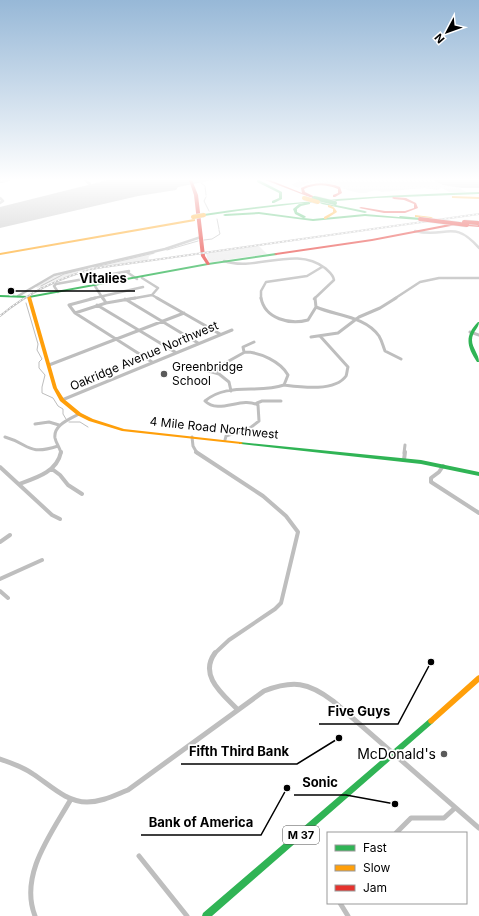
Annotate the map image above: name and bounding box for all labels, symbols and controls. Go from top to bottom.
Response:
north arrow [427,12,467,52]
text: N [431,31,447,46]
callout: Vitalies [71,266,135,291]
text: Vitalies [79,270,127,286]
street label: Oakridge Avenue Northwest [67,317,220,394]
place label: Greenbridge School [172,359,243,388]
marker: Greenbridge School [159,369,169,379]
street label: 4 Mile Road Northwest [149,413,279,442]
callout: Five Guys [319,699,398,724]
text: Five Guys [328,703,390,719]
callout: Fifth Third Bank [181,739,297,764]
text: Fifth Third Bank [189,743,290,759]
place label: McDonald's [357,745,436,762]
marker: McDonald's [439,749,449,759]
callout: Sonic [294,770,346,795]
text: Sonic [302,774,338,790]
callout: Bank of America [141,810,261,835]
text: Bank of America [149,814,253,830]
road number: M 37 [283,826,319,844]
legend [327,832,467,904]
text: Fast [363,840,387,855]
text: Slow [363,860,391,875]
text: Jam [363,880,387,895]

